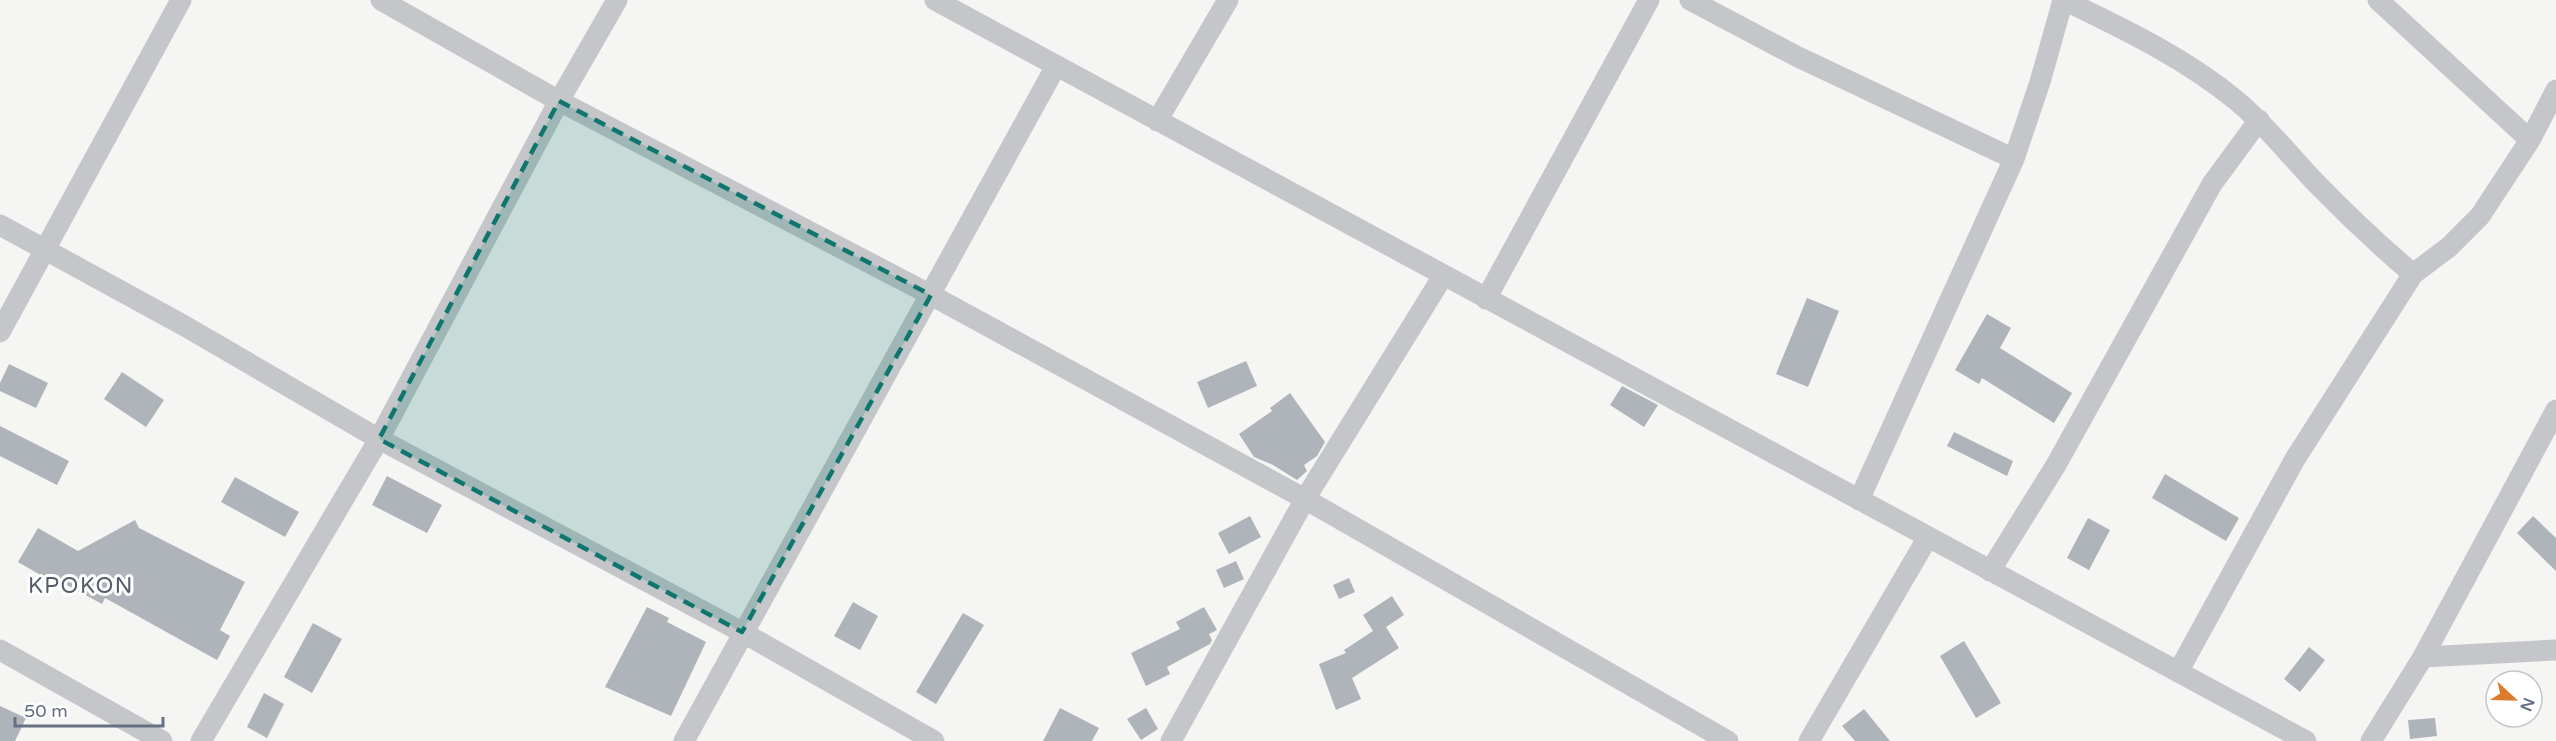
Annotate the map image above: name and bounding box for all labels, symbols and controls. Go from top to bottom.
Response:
district label: KPOKON [28,573,134,599]
north arrow [2484,669,2544,729]
scale bar [15,690,164,728]
text: N [2515,695,2539,714]
text: 50 m [24,700,68,722]

